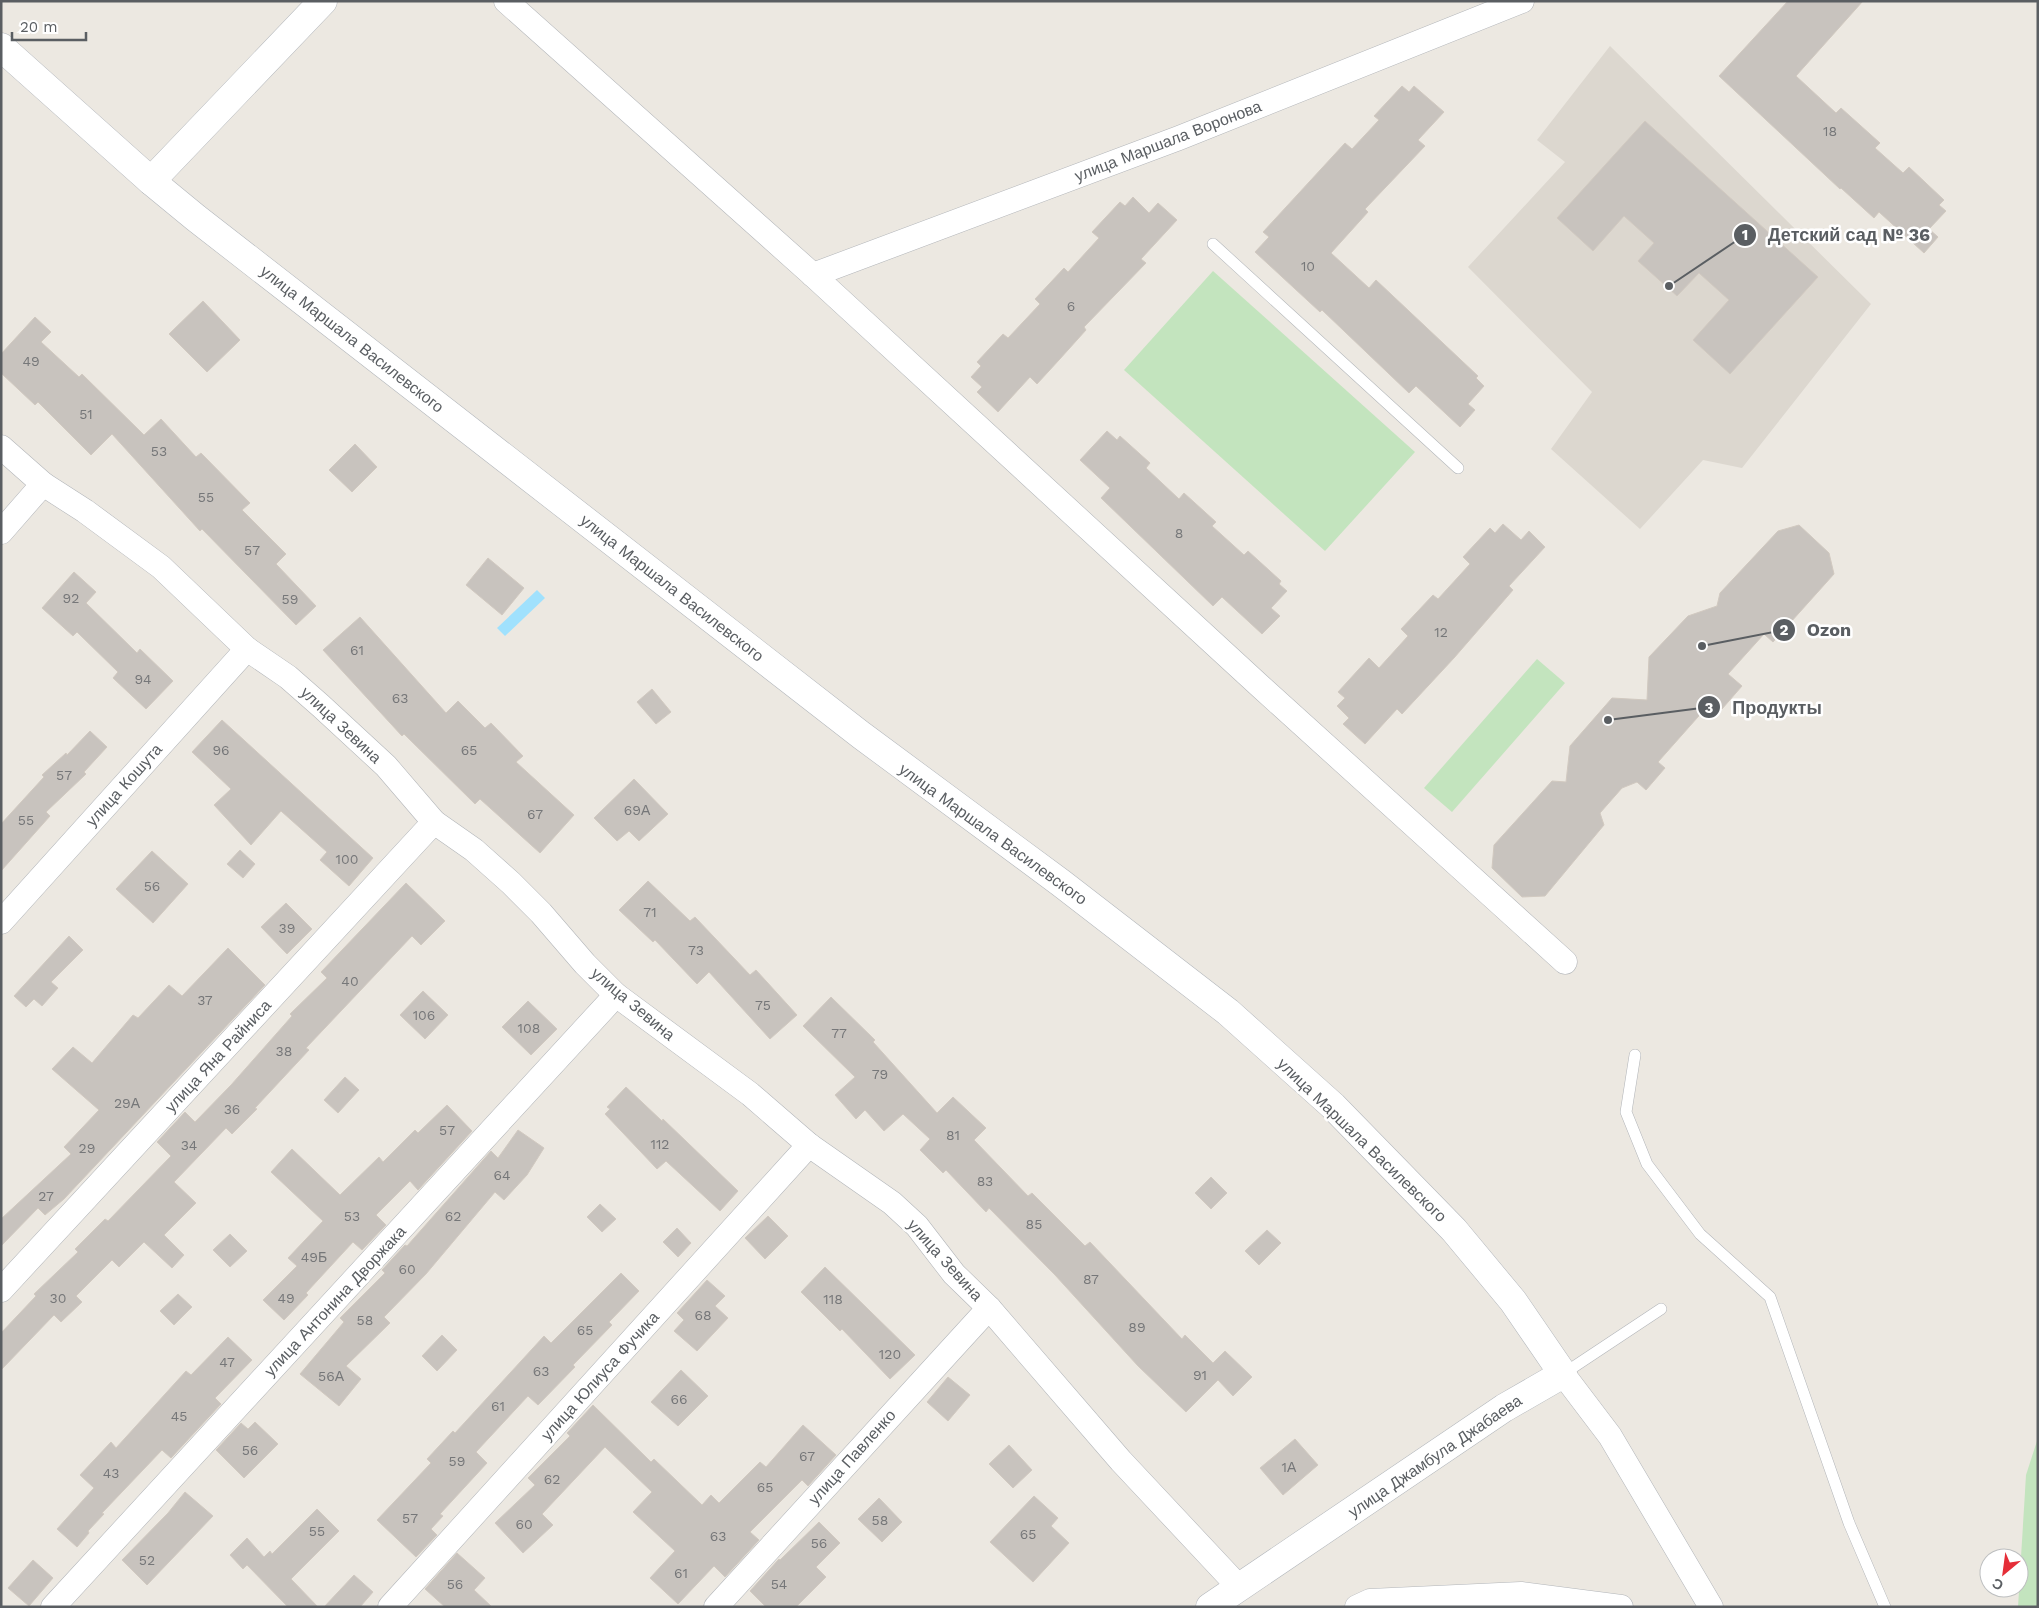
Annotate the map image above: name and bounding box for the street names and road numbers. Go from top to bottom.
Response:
street label: улица Маршала Воронова [1072,97,1264,185]
street label: улица Маршала Василевского [256,261,448,417]
street label: улица Маршала Василевского [576,510,768,666]
street label: улица Зевина [297,683,385,767]
street label: улица Кошута [82,740,166,830]
street label: улица Маршала Василевского [895,759,1091,909]
street label: улица Зевина [587,964,679,1044]
street label: улица Яна Райниса [161,996,275,1116]
street label: улица Маршала Василевского [1274,1054,1451,1226]
street label: улица Зевина [903,1215,987,1305]
street label: улица Антонина Дворжака [260,1222,410,1380]
street label: улица Юлиуса Фучика [537,1308,663,1444]
street label: улица Джамбула Джабаева [1345,1391,1525,1521]
street label: улица Павленко [804,1406,900,1508]

